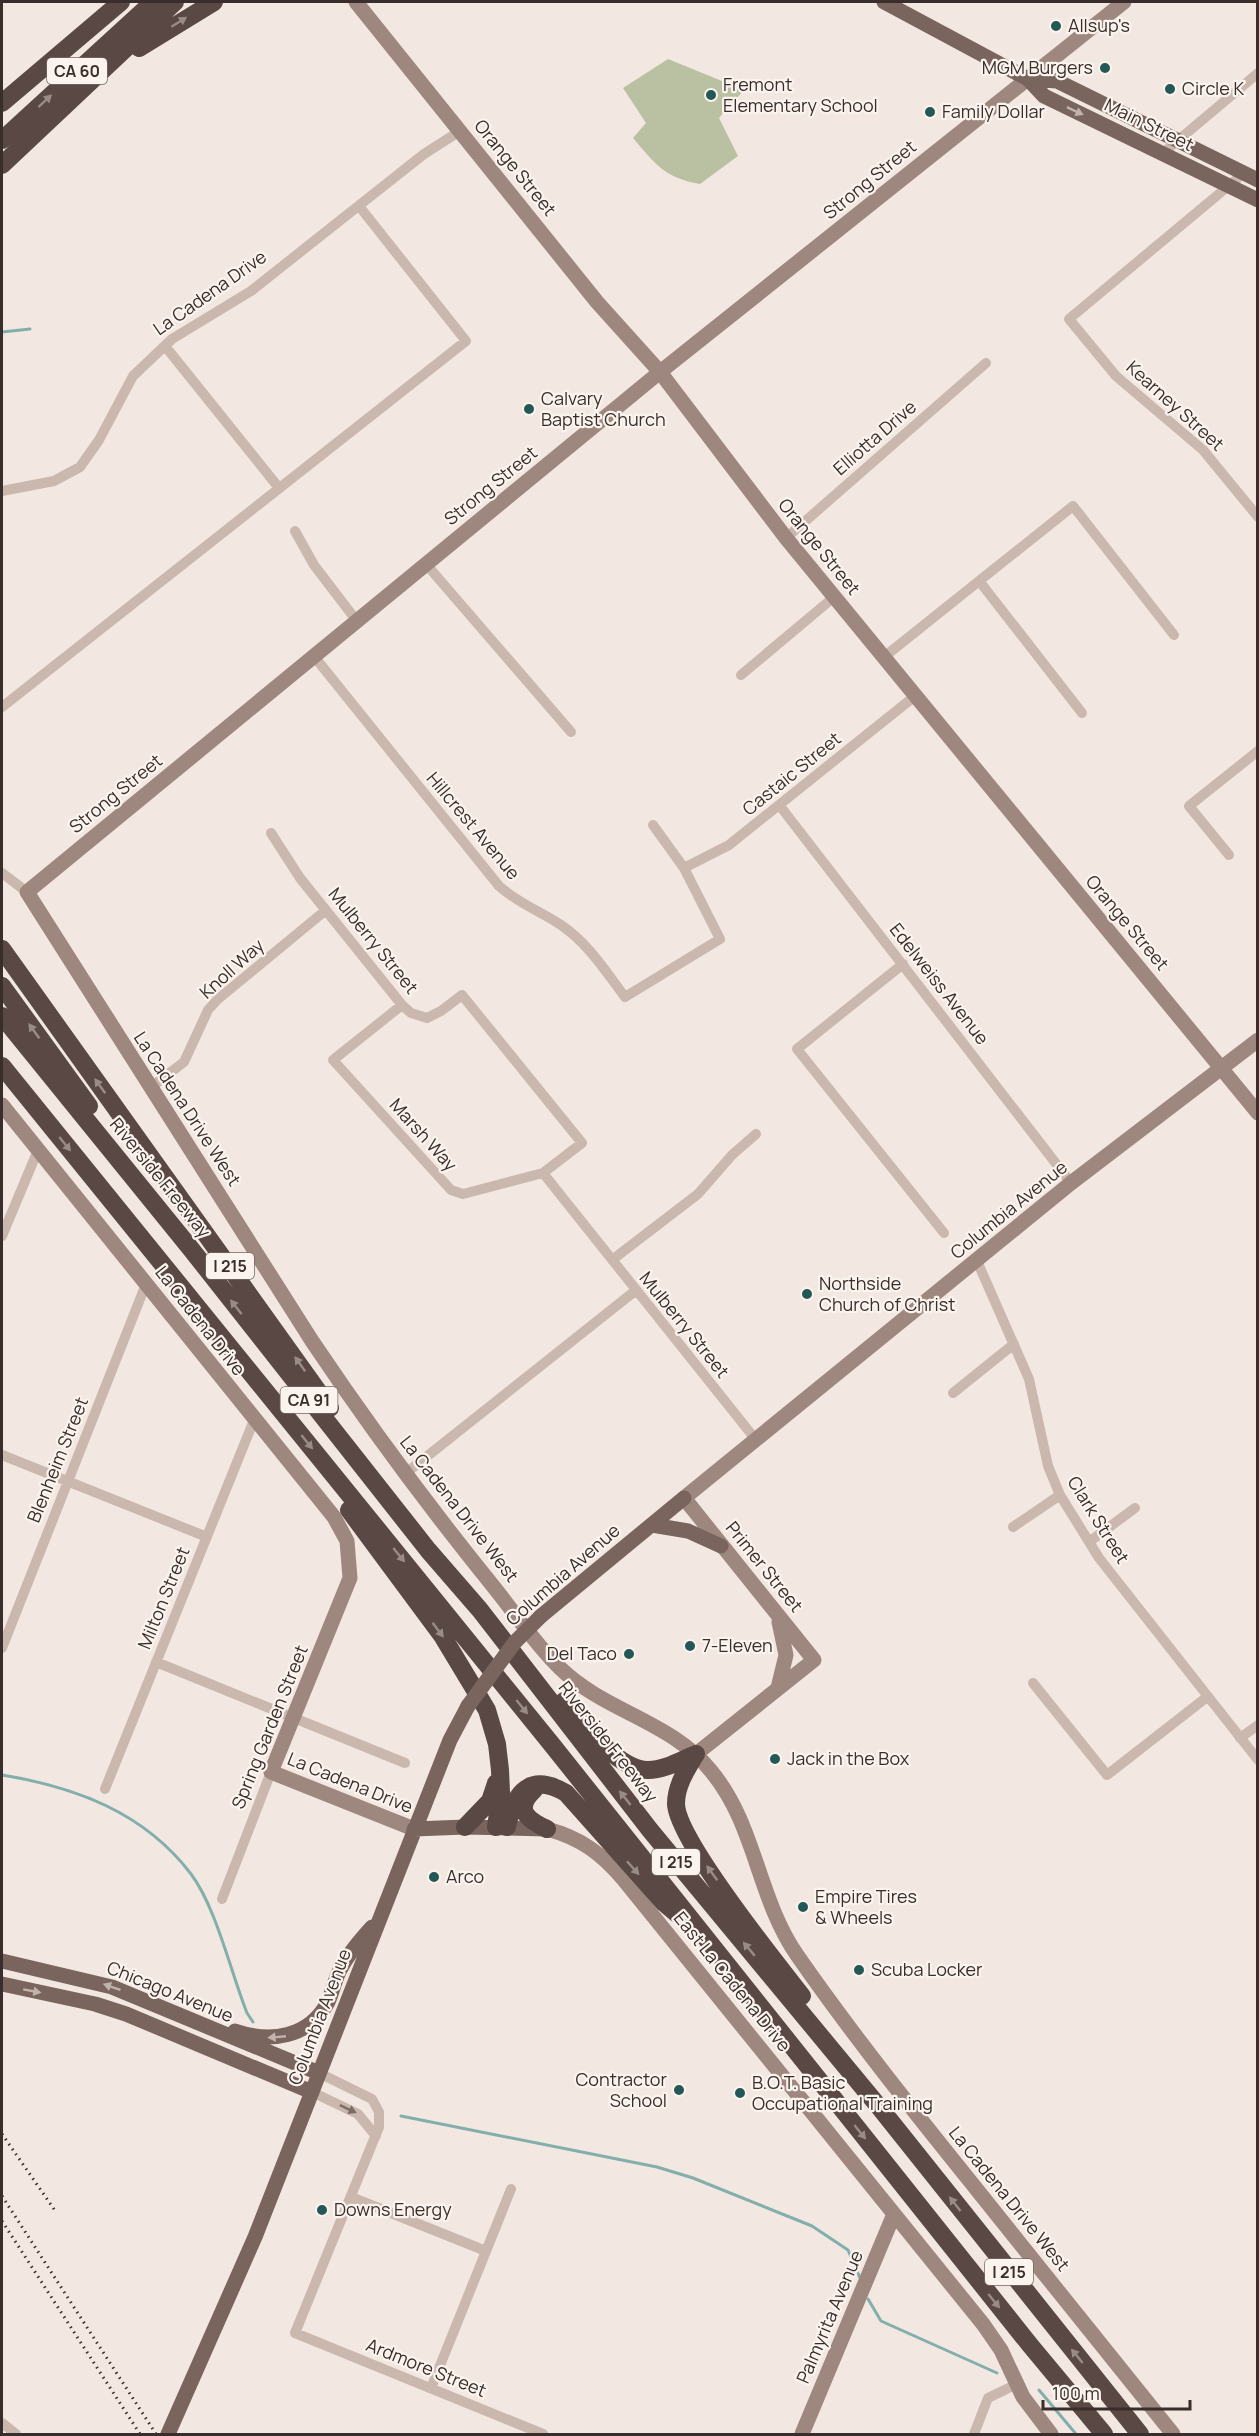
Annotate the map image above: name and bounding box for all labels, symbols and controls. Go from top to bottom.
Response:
place label: Allsup's [1068,13,1130,37]
one-way arrow [170,16,187,27]
marker: Allsup's [1049,19,1063,33]
place label: MGM Burgers [982,55,1093,79]
road number: CA 60 [47,58,107,84]
marker: MGM Burgers [1098,61,1112,75]
place label: Fremont Elementary School [723,72,878,117]
place label: Circle K [1182,76,1244,100]
marker: Circle K [1163,82,1177,96]
marker: Fremont Elementary School [704,88,718,102]
street label: Main Street [1101,92,1198,156]
one-way arrow [37,95,52,108]
place label: Family Dollar [942,99,1046,123]
marker: Family Dollar [923,105,937,119]
one-way arrow [1067,106,1084,115]
street label: Orange Street [469,114,562,221]
street label: Strong Street [818,134,921,224]
street label: La Cadena Drive [148,244,271,340]
street label: Kearney Street [1122,355,1230,456]
place label: Calvary Baptist Church [541,386,666,431]
street label: Elliotta Drive [828,395,921,480]
marker: Calvary Baptist Church [522,402,536,416]
street label: Strong Street [439,440,542,530]
street label: Orange Street [773,493,866,600]
street label: Castaic Street [737,726,846,820]
street label: Strong Street [64,748,167,838]
street label: Hillcrest Avenue [422,766,526,884]
street label: Orange Street [1081,870,1175,975]
street label: Mulberry Street [324,882,424,998]
street label: Edelweiss Avenue [885,918,995,1049]
street label: Knoll Way [194,933,269,1004]
one-way arrow [29,1024,41,1039]
street label: La Cadena Drive West [129,1027,247,1190]
one-way arrow [95,1078,107,1093]
street label: Marsh Way [385,1093,463,1176]
street label: Riverside Freeway [105,1112,217,1243]
one-way arrow [58,1136,71,1151]
street label: Columbia Avenue [945,1155,1072,1264]
road number: I 215 [206,1253,254,1279]
street label: La Cadena Drive [150,1261,251,1380]
street label: Mulberry Street [635,1266,735,1382]
place label: Northside Church of Christ [819,1271,955,1316]
marker: Northside Church of Christ [800,1287,814,1301]
one-way arrow [230,1299,242,1314]
one-way arrow [294,1355,305,1372]
road number: CA 91 [280,1387,338,1413]
street label: Blenheim Street [21,1393,93,1526]
street label: La Cadena Drive West [395,1430,524,1586]
one-way arrow [301,1434,314,1450]
street label: Clark Street [1062,1471,1135,1568]
street label: Primer Street [721,1516,809,1617]
street label: Columbia Avenue [500,1518,624,1630]
street label: Milton Street [132,1543,194,1652]
one-way arrow [393,1547,406,1563]
one-way arrow [431,1623,443,1638]
place label: 7-Eleven [702,1633,773,1657]
marker: 7-Eleven [683,1639,697,1653]
street label: Spring Garden Street [225,1641,313,1812]
place label: Del Taco [547,1641,617,1665]
marker: Del Taco [622,1647,636,1661]
street label: Riverside Freeway [554,1676,664,1807]
one-way arrow [515,1699,528,1715]
street label: La Cadena Drive [284,1746,417,1818]
place label: Jack in the Box [787,1746,910,1770]
marker: Jack in the Box [768,1752,782,1766]
one-way arrow [619,1790,632,1806]
road number: I 215 [652,1849,700,1875]
one-way arrow [626,1860,639,1875]
place label: Arco [446,1864,484,1888]
one-way arrow [706,1866,718,1882]
marker: Arco [427,1870,441,1884]
place label: Empire Tires & Wheels [815,1884,917,1929]
marker: Empire Tires & Wheels [796,1900,810,1914]
street label: East La Cadena Drive [669,1906,797,2056]
one-way arrow [742,1941,755,1957]
street label: Columbia Avenue [282,1945,356,2088]
street label: Chicago Avenue [104,1955,237,2027]
place label: Scuba Locker [871,1957,983,1981]
marker: Scuba Locker [852,1963,866,1977]
one-way arrow [103,1982,121,1992]
one-way arrow [23,1987,42,1996]
one-way arrow [268,2032,287,2042]
place label: Contractor School [575,2067,667,2112]
place label: B.O.T. Basic Occupational Training [752,2070,933,2115]
marker: Contractor School [672,2083,686,2097]
marker: B.O.T. Basic Occupational Training [733,2086,747,2100]
one-way arrow [339,2105,356,2114]
street label: La Cadena Drive West [944,2121,1076,2276]
one-way arrow [853,2124,866,2140]
one-way arrow [950,2196,962,2211]
place label: Downs Energy [334,2197,452,2221]
marker: Downs Energy [315,2203,329,2217]
street label: Palmyrita Avenue [790,2246,868,2387]
road number: I 215 [985,2259,1033,2285]
one-way arrow [988,2293,1001,2309]
street label: Ardmore Street [363,2332,490,2402]
one-way arrow [1071,2349,1083,2364]
scale bar [1043,2373,1190,2411]
text: 100 m [1052,2381,1100,2405]

